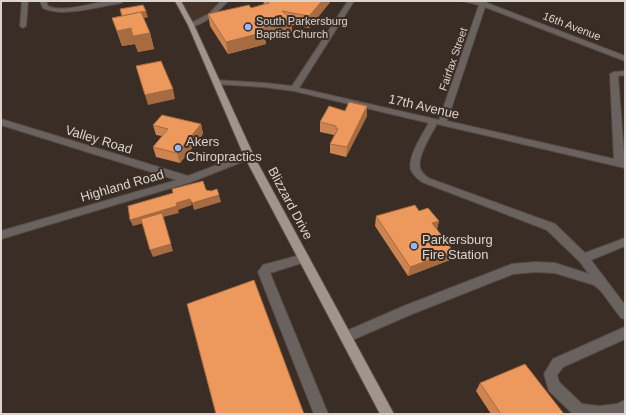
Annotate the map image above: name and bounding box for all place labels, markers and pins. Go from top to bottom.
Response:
place label: South Parkersburg Baptist Church [256,15,348,40]
marker: South Parkersburg Baptist Church [243,22,253,32]
place label: Akers Chiropractics [186,134,262,164]
marker: Akers Chiropractics [173,143,183,153]
place label: Parkersburg Fire Station [422,232,493,262]
marker: Parkersburg Fire Station [409,241,419,251]

